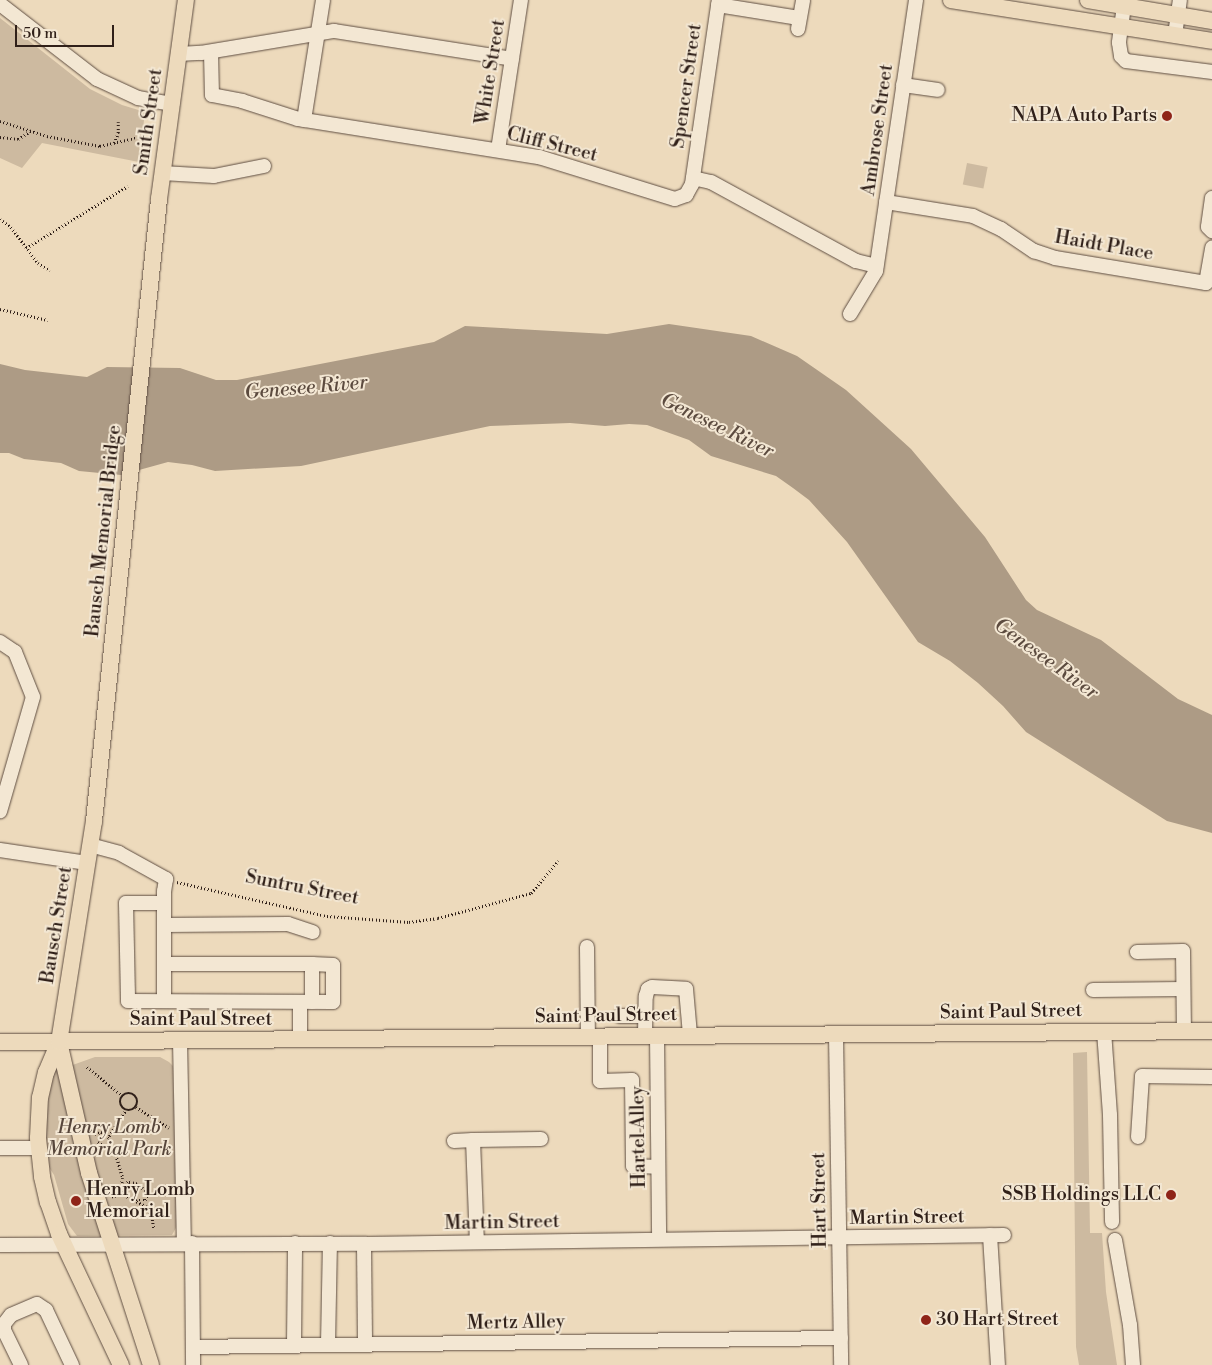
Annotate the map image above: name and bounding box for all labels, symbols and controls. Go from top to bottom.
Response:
scale bar [18,15,116,47]
street label: White Street [471,18,511,126]
street label: Spencer Street [667,22,707,150]
text: 50 m [23,24,57,43]
street label: Ambrose Street [857,63,899,197]
street label: Smith Street [130,67,168,177]
place label: NAPA Auto Parts [1011,105,1157,127]
marker: NAPA Auto Parts [1161,110,1173,122]
street label: Cliff Street [504,123,600,167]
street label: Haidt Place [1053,226,1155,266]
water label: Genesee River [244,371,368,405]
water label: Genesee River [656,388,778,464]
street label: Bausch Memorial Bridge [82,424,126,638]
water label: Genesee River [989,613,1103,705]
street label: Bausch Street [36,865,78,985]
street label: Suntru Street [243,866,361,910]
street label: Saint Paul Street [940,999,1082,1025]
street label: Saint Paul Street [535,1003,677,1029]
street label: Saint Paul Street [130,1009,272,1031]
street label: Hartel Alley [627,1086,651,1188]
park label: Henry Lomb Memorial Park [47,1117,171,1161]
street label: Hart Street [808,1152,832,1248]
place label: Henry Lomb Memorial [86,1179,195,1223]
place label: SSB Holdings LLC [1002,1184,1161,1206]
marker: SSB Holdings LLC [1165,1189,1177,1201]
marker: Henry Lomb Memorial [70,1195,82,1207]
street label: Martin Street [849,1206,965,1230]
street label: Martin Street [444,1211,560,1235]
place label: 30 Hart Street [936,1309,1059,1331]
street label: Mertz Alley [467,1311,565,1335]
marker: 30 Hart Street [920,1314,932,1326]

